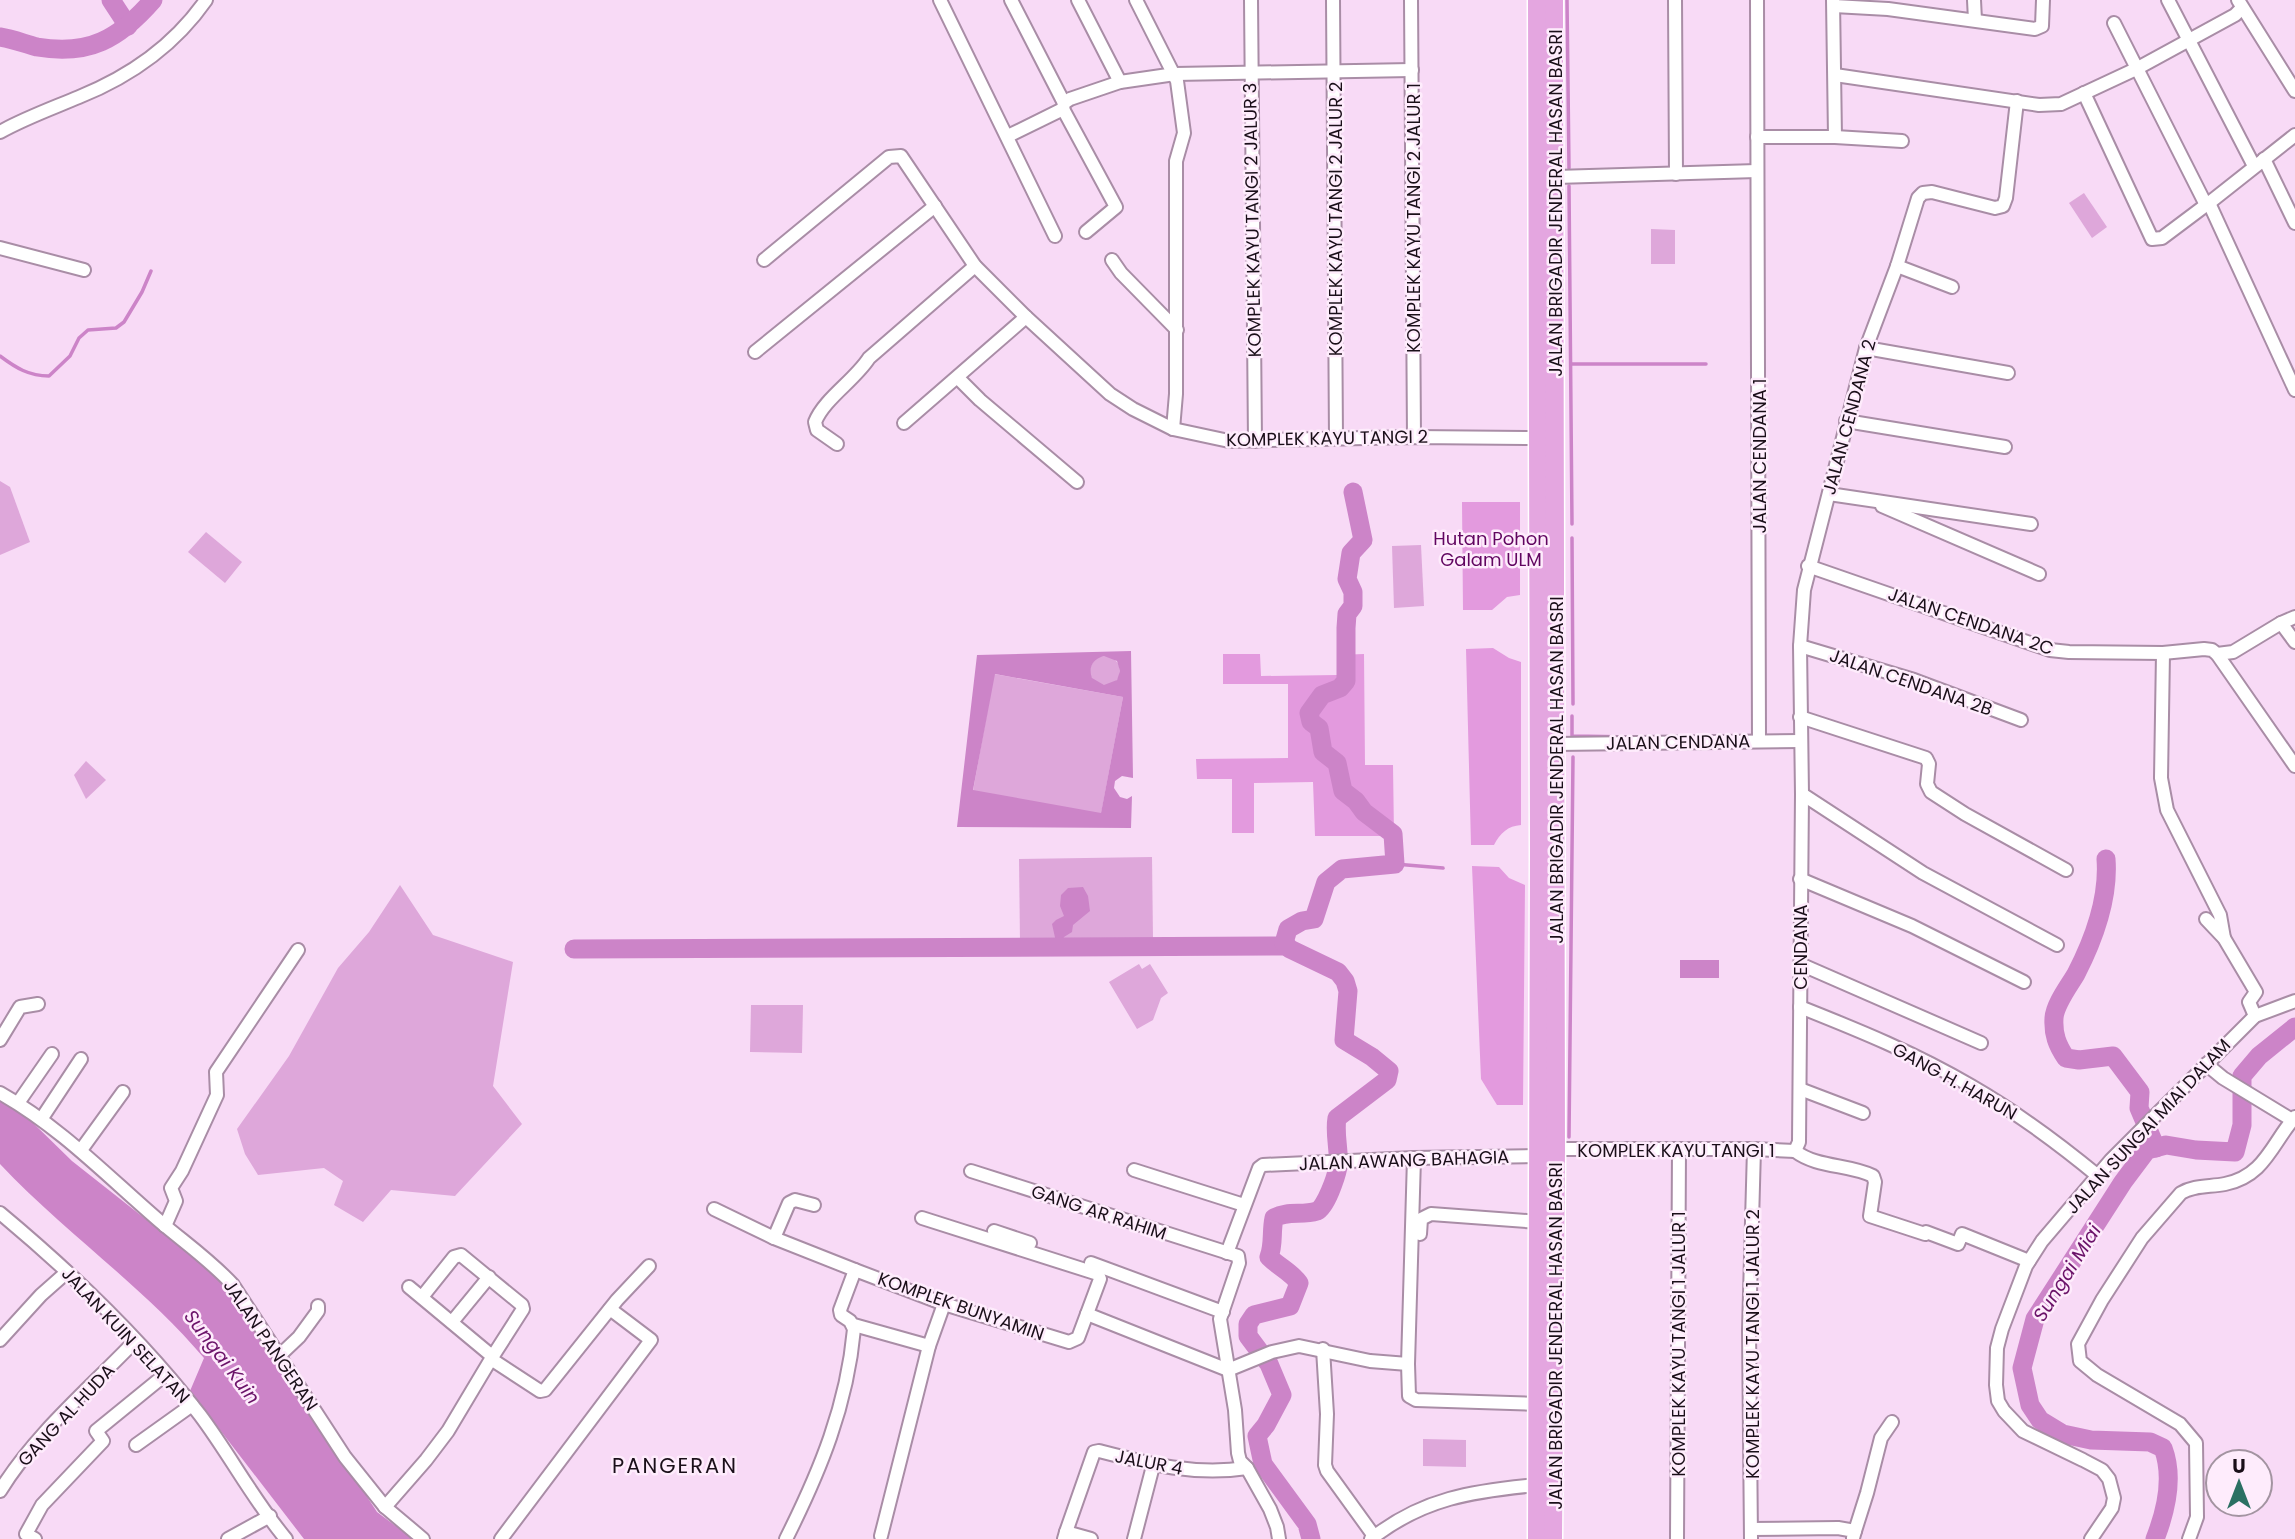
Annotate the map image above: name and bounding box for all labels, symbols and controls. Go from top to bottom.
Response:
street label: JALAN BRIGADIR JENDERAL HASAN BASRI [1543,29,1568,377]
street label: KOMPLEK KAYU TANGI 2 JALUR 3 [1237,82,1267,358]
street label: KOMPLEK KAYU TANGI 2 JALUR 2 [1323,82,1348,356]
street label: KOMPLEK KAYU TANGI 2 JALUR 1 [1401,83,1426,353]
street label: JALAN CENDANA 2 [1816,337,1882,497]
street label: JALAN CENDANA 1 [1747,378,1772,534]
street label: KOMPLEK KAYU TANGI 2 [1226,424,1428,452]
park label: Hutan Pohon Galam ULM [1433,526,1549,572]
street label: JALAN CENDANA 2C [1885,581,2057,661]
street label: JALAN BRIGADIR JENDERAL HASAN BASRI [1544,596,1569,944]
street label: JALAN CENDANA 2B [1826,642,1996,722]
street label: JALAN CENDANA [1606,728,1750,756]
street label: CENDANA [1788,904,1813,990]
street label: JALAN SUNGAI MIAI DALAM [2060,1033,2236,1219]
street label: GANG H. HARUN [1888,1036,2022,1126]
street label: KOMPLEK KAYU TANGI 1 [1577,1138,1775,1163]
street label: JALAN AWANG BAHAGIA [1298,1144,1510,1176]
street label: JALAN BRIGADIR JENDERAL HASAN BASRI [1543,1162,1568,1510]
street label: GANG AR RAHIM [1028,1178,1170,1246]
street label: KOMPLEK KAYU TANGI 1 JALUR 2 [1740,1209,1765,1479]
street label: KOMPLEK KAYU TANGI 1 JALUR 1 [1666,1211,1691,1477]
water label: Sungai Miai [2026,1219,2108,1327]
street label: JALAN KUIN SELATAN [56,1261,196,1409]
street label: KOMPLEK BUNYAMIN [874,1266,1048,1346]
street label: JALAN PANGERAN [218,1274,324,1416]
water label: Sungai Kuin [178,1304,266,1410]
street label: GANG AL HUDA [12,1358,120,1472]
street label: JALUR 4 [1113,1443,1185,1481]
north arrow [2204,1448,2274,1518]
district label: PANGERAN [612,1451,738,1480]
text: U [2232,1453,2246,1480]

